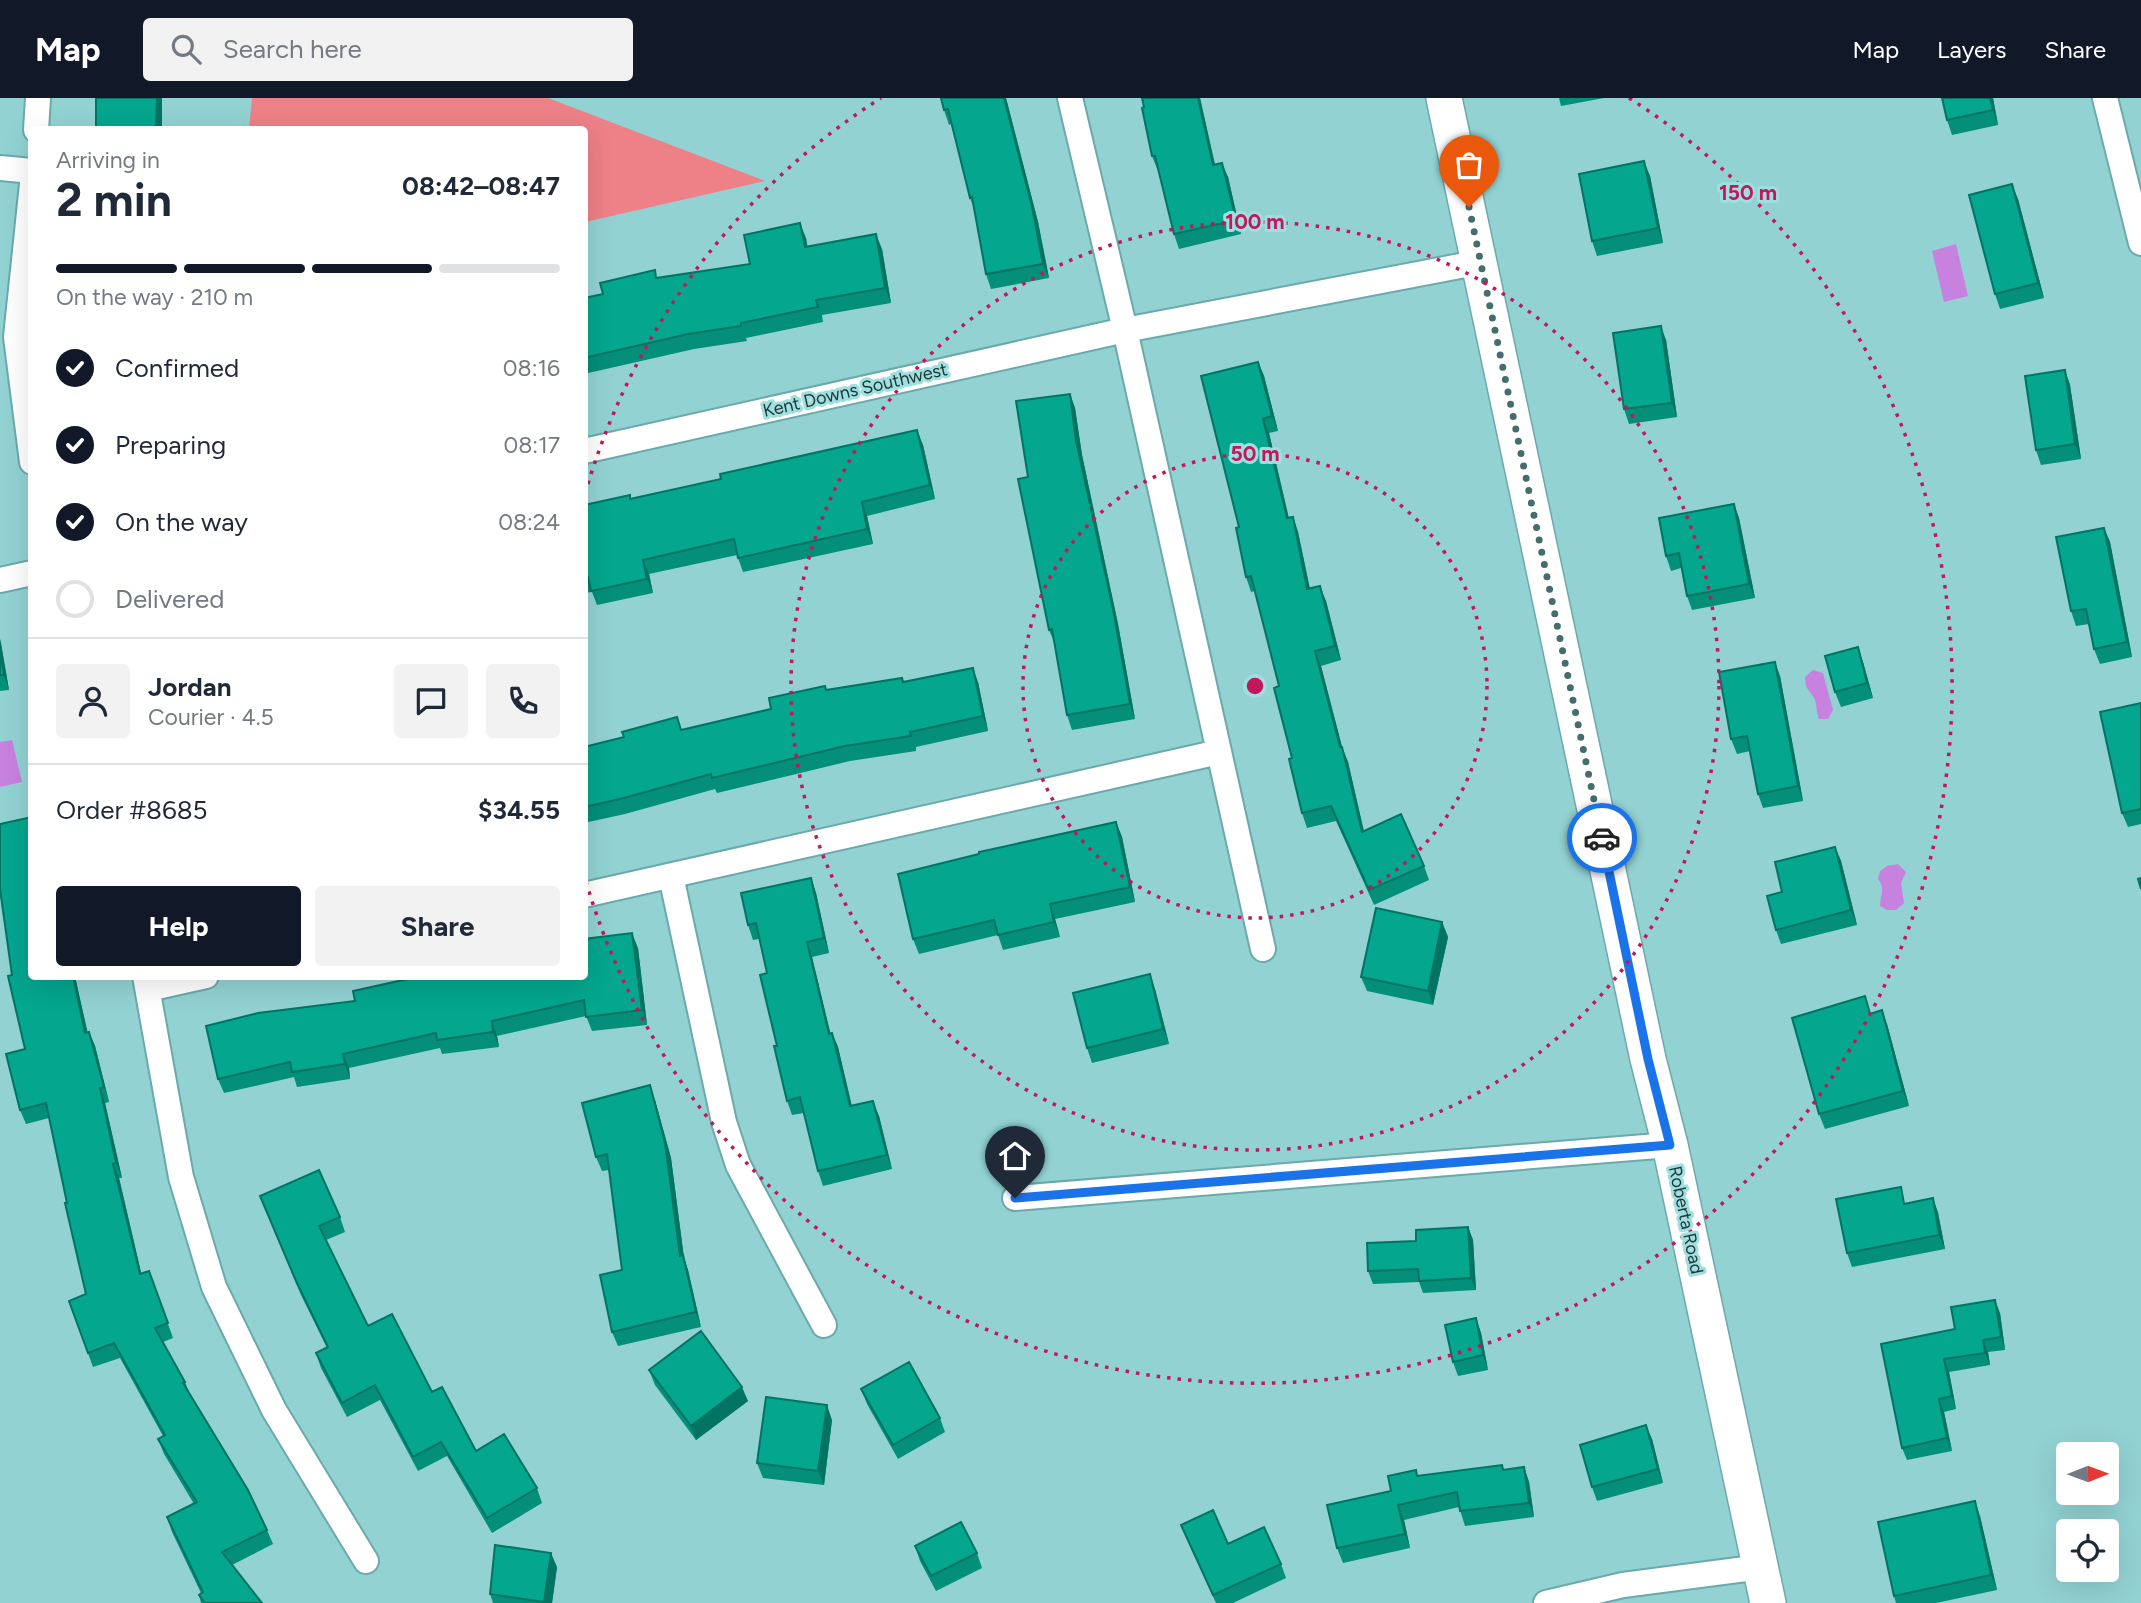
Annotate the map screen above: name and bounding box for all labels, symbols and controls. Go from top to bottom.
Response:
search box [143,18,633,81]
text: Map [35,30,101,69]
icon: search [167,30,205,68]
text: Search here [223,33,362,65]
text: Map [1852,35,1899,64]
text: Layers [1937,35,2006,64]
text: Share [2044,35,2106,64]
pin [1439,135,1499,207]
text: Arriving in [56,146,160,174]
icon: bag [1450,146,1488,184]
text: 08:42–08:47 [402,170,560,202]
text: 2 min [56,172,172,228]
text: 150 m [1719,180,1777,205]
text: 100 m [1225,209,1285,234]
text: On the way · 210 m [56,283,253,311]
icon: check [56,349,94,387]
text: Confirmed [115,352,239,384]
text: 08:16 [503,354,560,382]
street label: Kent Downs Southwest [761,358,950,422]
icon: check [56,426,94,464]
text: Preparing [115,429,226,461]
text: 08:17 [503,431,560,459]
text: 50 m [1230,441,1280,466]
icon: check [56,503,94,541]
text: On the way [115,506,248,538]
text: 08:24 [498,508,560,536]
text: Delivered [115,583,224,615]
button: person [56,664,130,738]
button: chat [394,664,468,738]
button: phone [486,664,560,738]
text: Jordan [148,671,231,703]
centre of rings [1243,674,1267,698]
text: Courier · 4.5 [148,703,274,731]
text: Order #8685 [56,794,208,826]
text: $34.55 [478,794,560,826]
courier [1567,803,1637,873]
icon: car [1583,819,1621,857]
button: Help [56,886,301,966]
button: Share [315,886,560,966]
pin [985,1126,1045,1198]
icon: home [996,1137,1034,1175]
street label: Roberta Road [1664,1164,1708,1276]
north arrow [2056,1442,2119,1505]
map controls [2056,1442,2119,1582]
button: locate [2056,1519,2119,1582]

